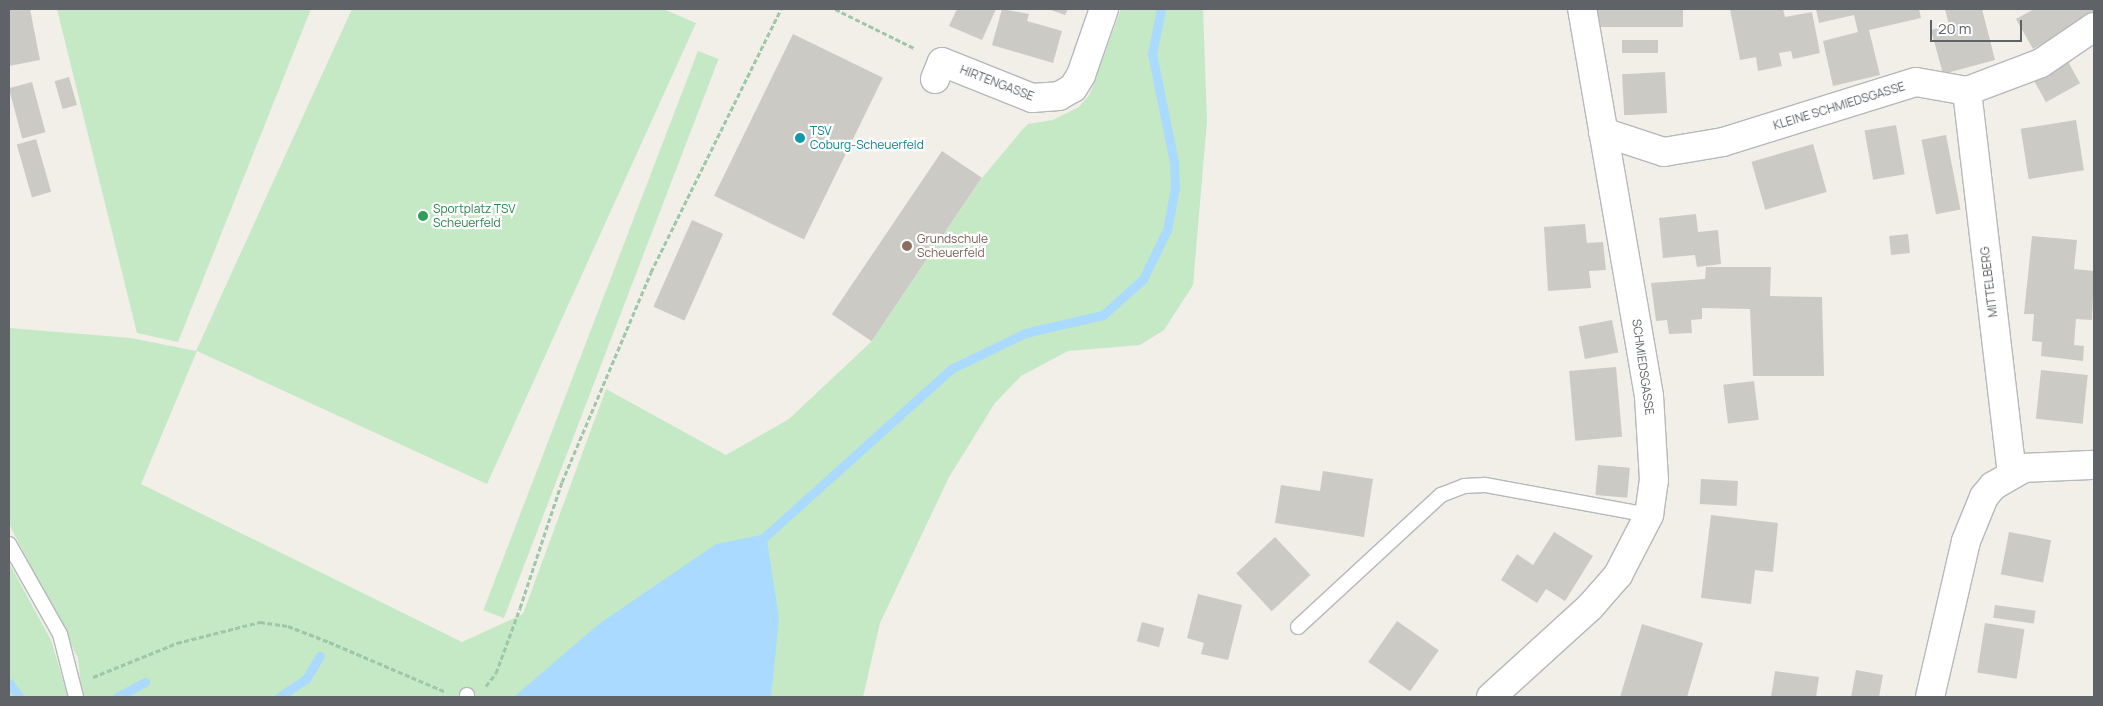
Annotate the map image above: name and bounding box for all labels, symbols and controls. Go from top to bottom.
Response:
scale bar [1933,10,2026,42]
text: 20 m [1938,18,1971,39]
street label: HIRTENGASSE [958,62,1036,104]
street label: KLEINE SCHMIEDSGASSE [1771,79,1907,133]
place label: TSV Coburg-Scheuerfeld [810,124,924,152]
marker: TSV Coburg-Scheuerfeld [794,132,806,144]
place label: Sportplatz TSV Scheuerfeld [433,202,515,230]
marker: Sportplatz TSV Scheuerfeld [417,210,429,222]
place label: Grundschule Scheuerfeld [917,232,988,260]
marker: Grundschule Scheuerfeld [901,240,913,252]
street label: MITTELBERG [1978,246,2000,318]
street label: SCHMIEDSGASSE [1629,318,1657,416]

